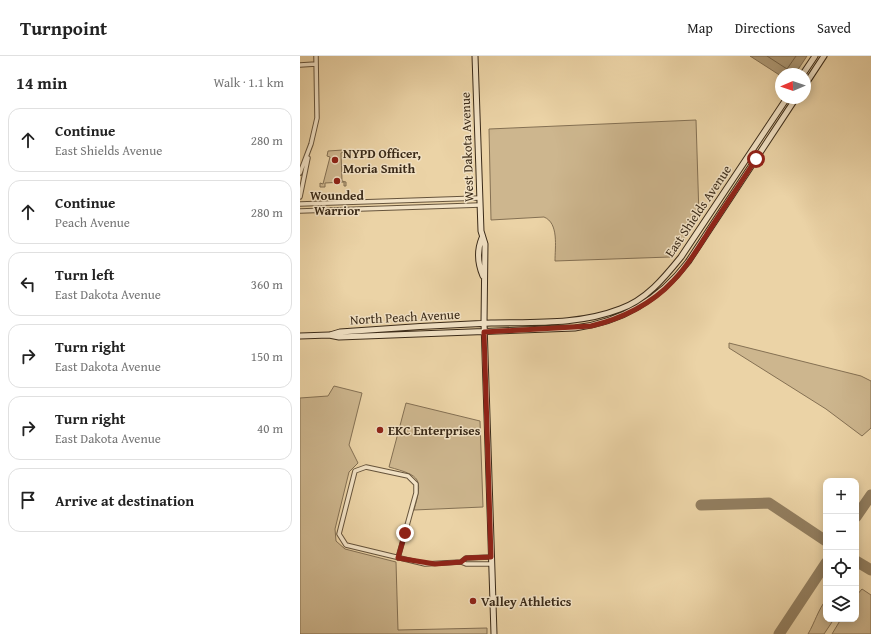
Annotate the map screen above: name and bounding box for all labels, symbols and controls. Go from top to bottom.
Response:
text: Turnpoint [20,14,107,42]
text: Map [687,18,713,38]
text: Directions [735,18,795,38]
text: Saved [817,18,851,38]
north arrow [775,68,811,104]
text: 14 min [16,70,67,95]
text: Walk · 1.1 km [213,73,284,92]
street label: West Dakota Avenue [456,92,478,202]
text: Continue [55,120,116,141]
icon: ahead [17,129,39,151]
text: 280 m [251,131,283,150]
text: East Shields Avenue [55,141,162,160]
place label: NYPD Officer, Moria Smith [343,144,421,178]
route start [747,150,765,168]
marker: NYPD Officer, Moria Smith [330,155,340,165]
street label: East Shields Avenue [660,161,736,261]
marker: Wounded Warrior [332,176,342,186]
place label: Wounded Warrior [310,186,364,220]
text: Continue [55,192,116,213]
icon: ahead [17,201,39,223]
text: 280 m [251,203,283,222]
text: Peach Avenue [55,213,130,232]
text: Turn left [55,264,114,285]
icon: left [17,273,39,295]
text: 360 m [251,275,283,294]
text: East Dakota Avenue [55,285,161,304]
street label: North Peach Avenue [350,305,460,329]
text: Turn right [55,336,126,357]
icon: right [17,345,39,367]
text: 150 m [251,347,283,366]
text: East Dakota Avenue [55,357,161,376]
text: Turn right [55,408,126,429]
icon: right [17,417,39,439]
text: 40 m [257,419,283,438]
place label: EKC Enterprises [388,421,481,440]
marker: EKC Enterprises [375,425,385,435]
text: East Dakota Avenue [55,429,161,448]
map controls [823,478,859,622]
button: + [823,478,859,514]
icon: arrive [17,489,39,511]
text: Arrive at destination [55,490,194,511]
button: − [823,514,859,550]
route end [396,524,414,542]
button: locate [823,550,859,586]
button: layers [823,586,859,622]
place label: Valley Athletics [481,592,572,611]
marker: Valley Athletics [468,596,478,606]

